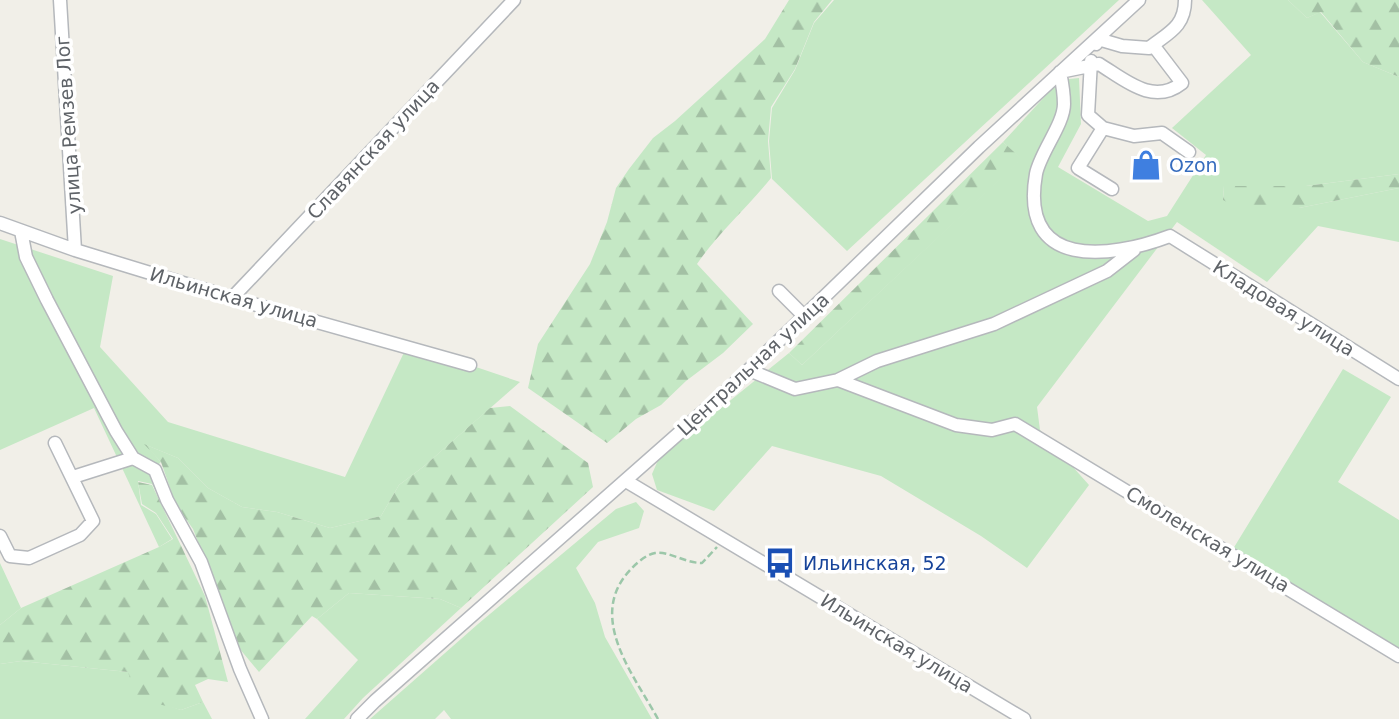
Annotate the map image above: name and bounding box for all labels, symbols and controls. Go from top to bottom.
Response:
street label: улица Ремзев Лог [51,35,85,215]
street label: Славянская улица [302,74,444,224]
shop icon: Ozon [1129,148,1163,182]
place label: Ozon [1169,154,1218,176]
street label: Кладовая улица [1209,256,1359,360]
street label: Ильинская улица [147,262,321,332]
street label: Центральная улица [673,288,833,440]
street label: Смоленская улица [1122,481,1294,597]
bus stop icon: Ильинская, 52 [763,546,797,580]
place label: Ильинская, 52 [803,552,947,574]
street label: Ильинская улица [817,589,977,697]

